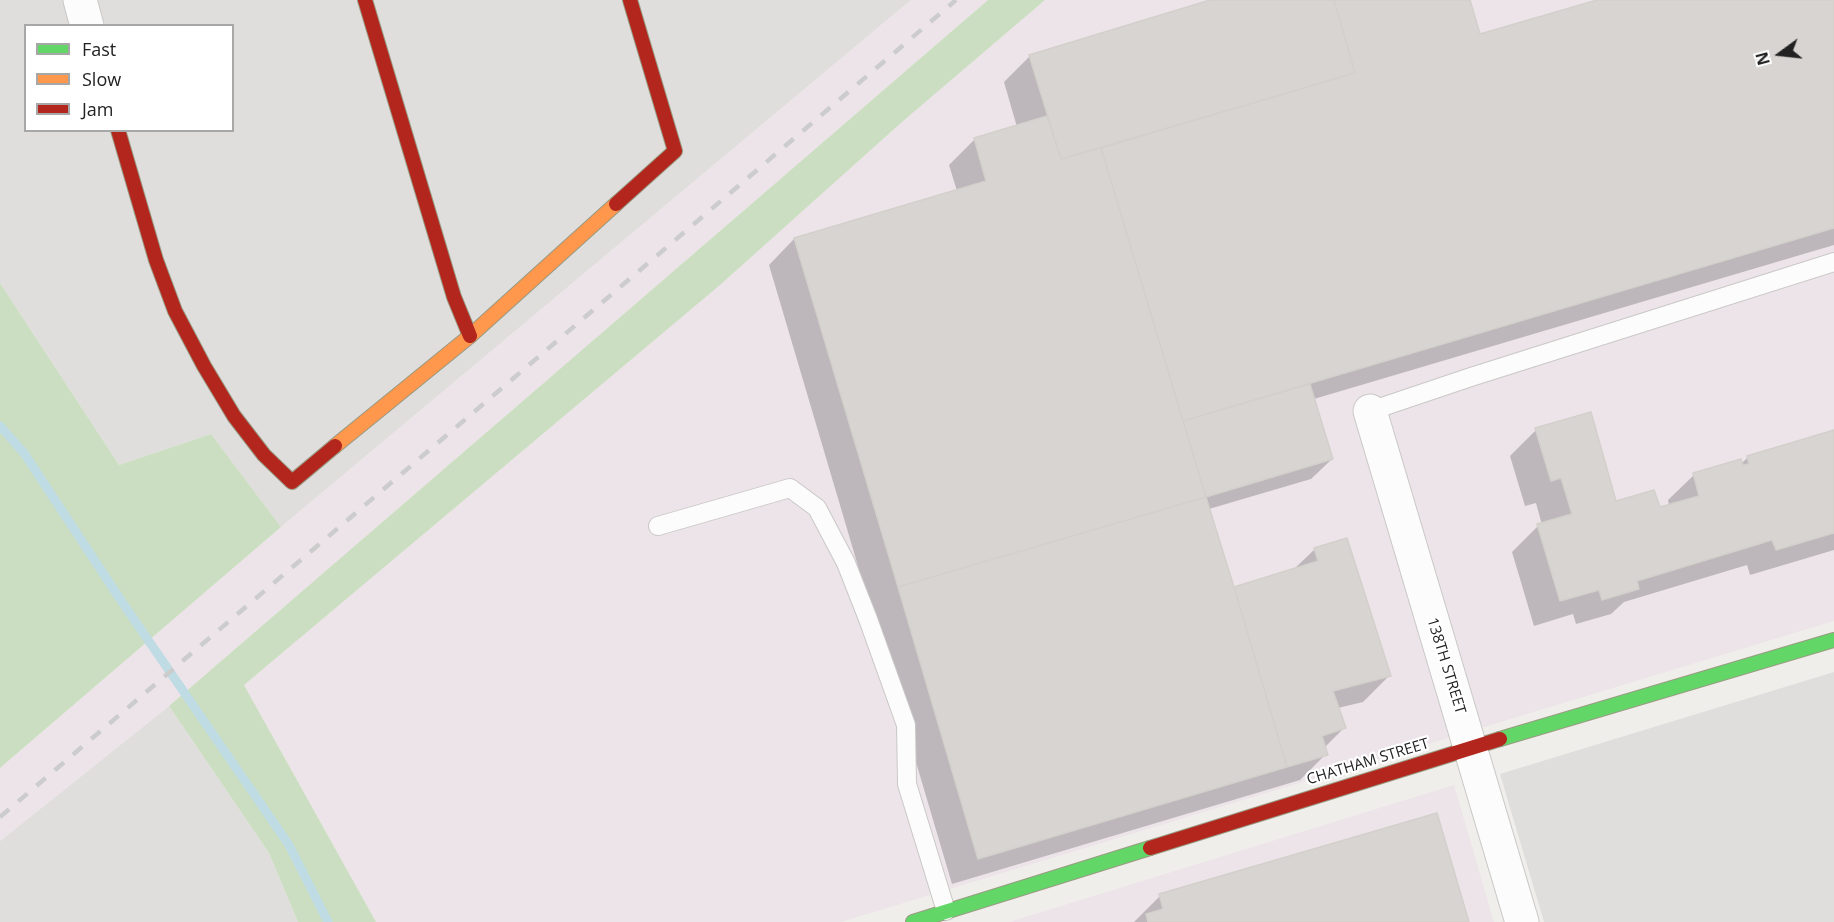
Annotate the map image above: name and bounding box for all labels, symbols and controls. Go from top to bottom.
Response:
legend [24,24,234,132]
north arrow [1750,24,1810,84]
text: Fast [82,37,116,61]
text: N [1750,50,1775,68]
text: Slow [82,67,121,91]
text: Jam [82,97,114,121]
street label: 138TH STREET [1423,616,1469,716]
street label: CHATHAM STREET [1305,735,1431,789]

